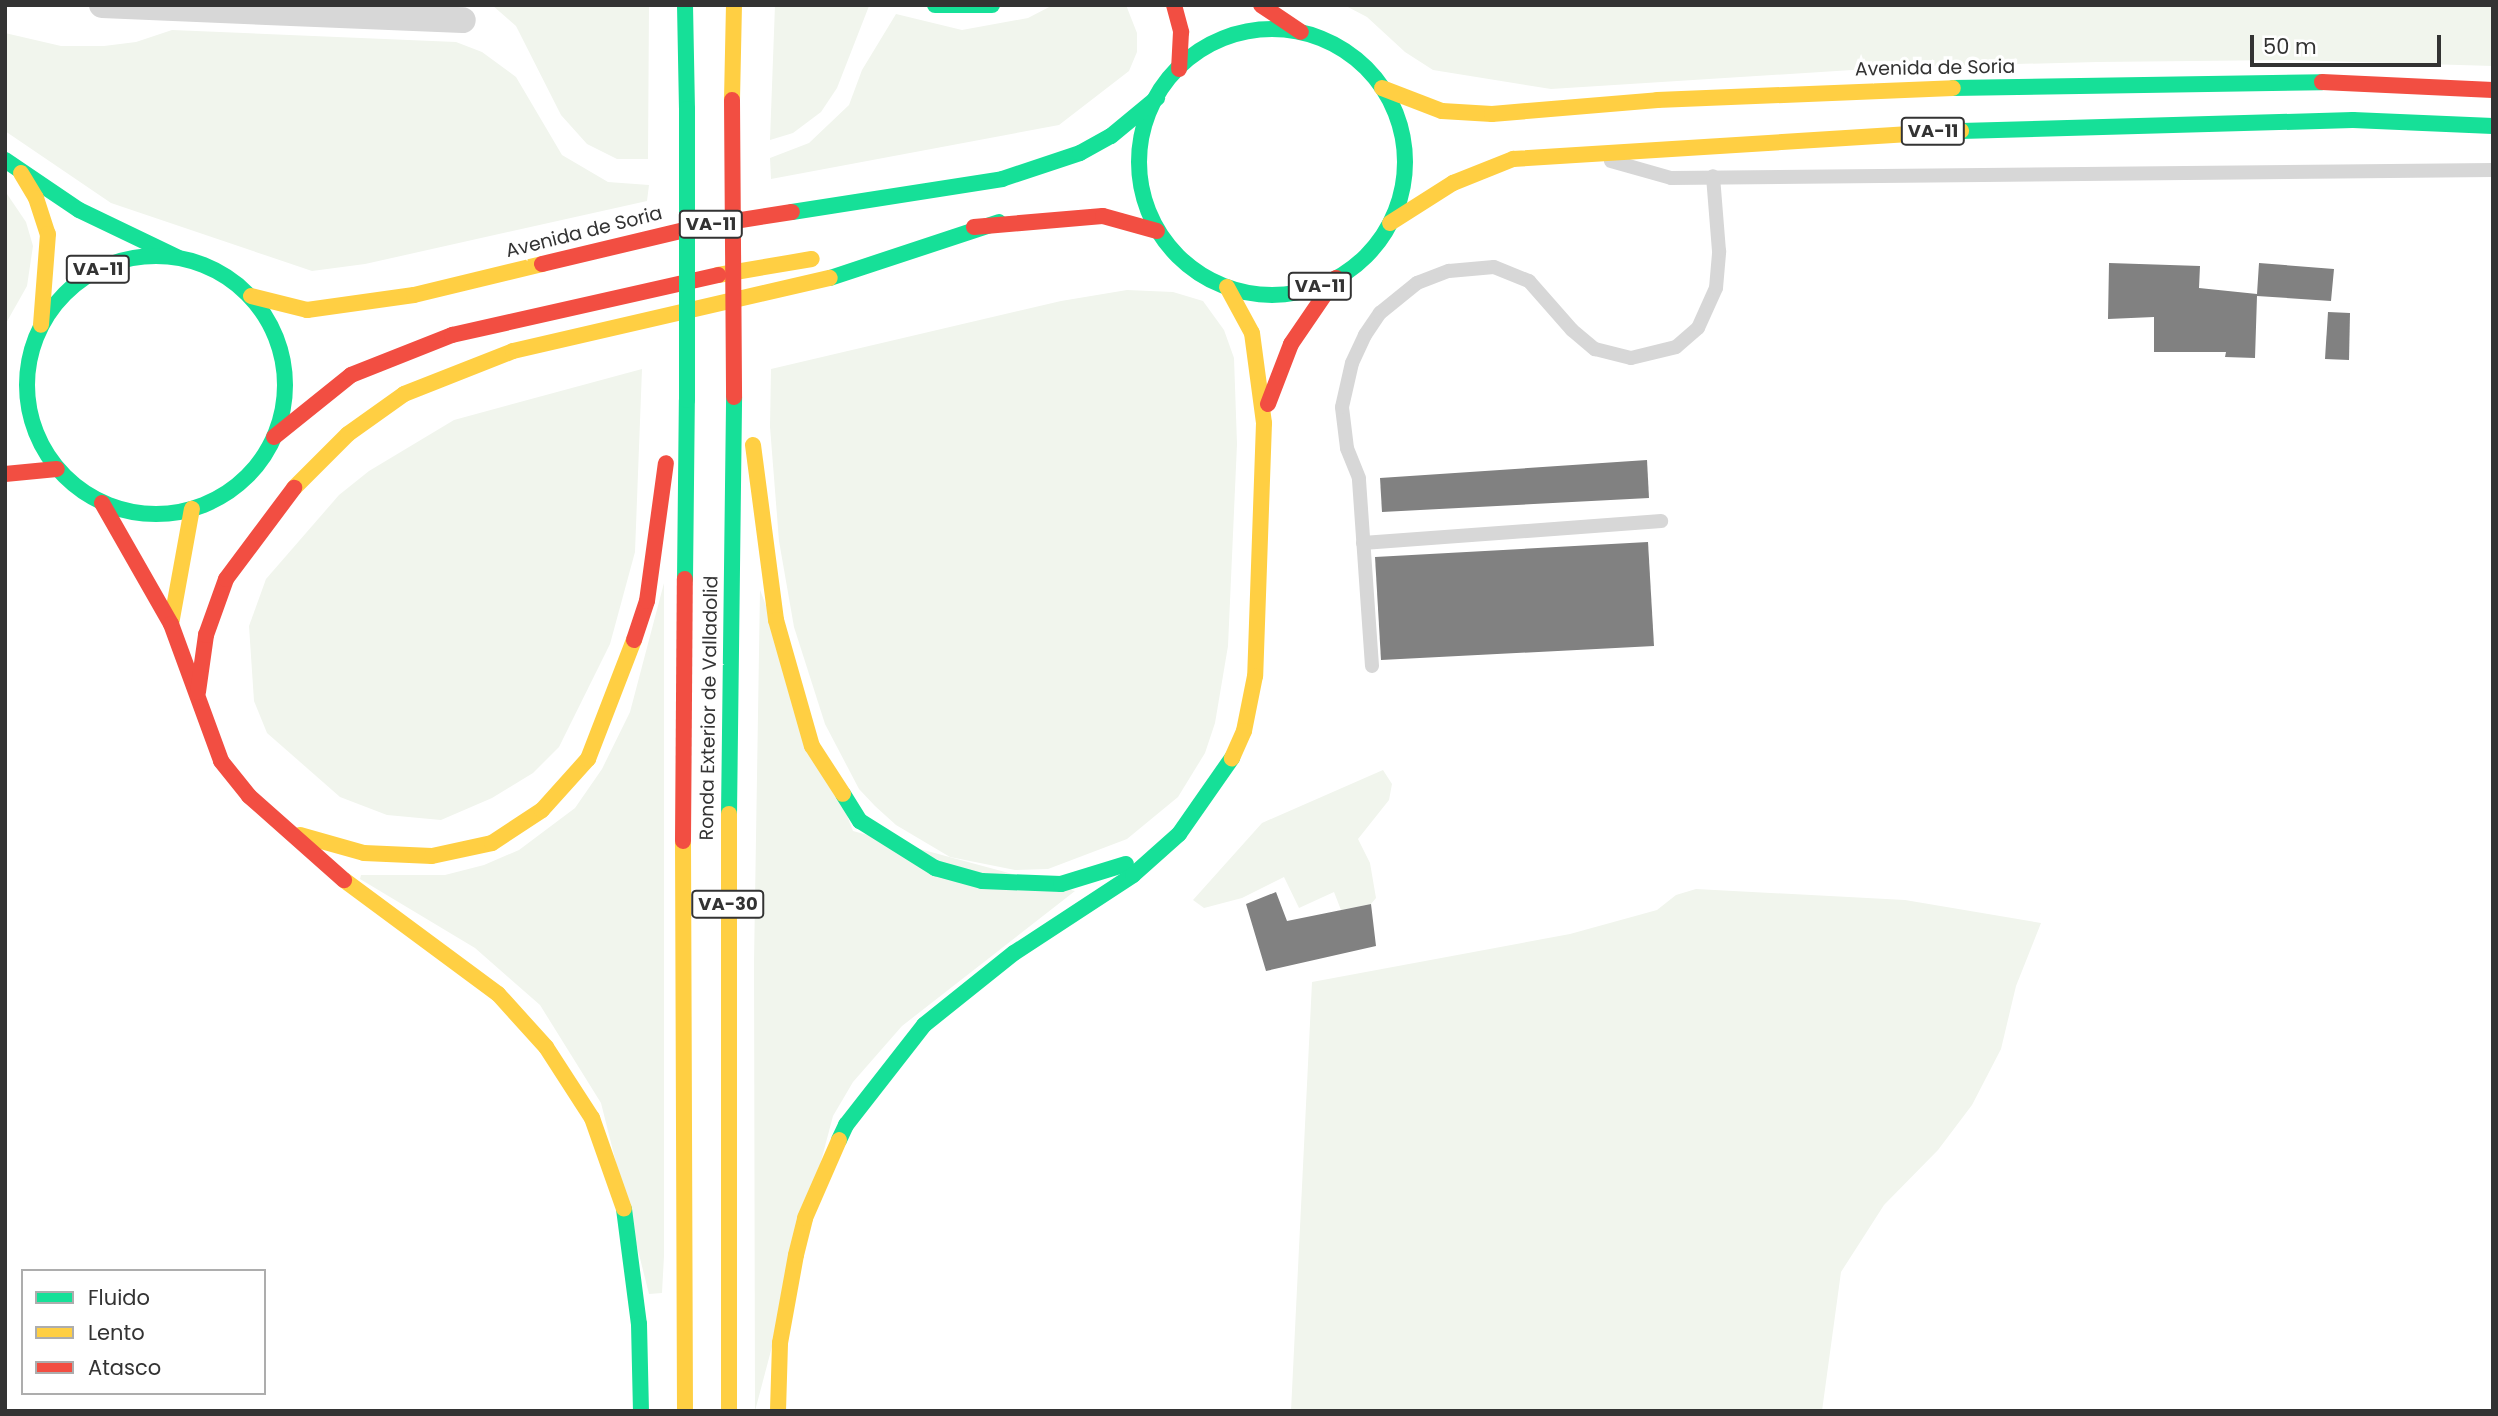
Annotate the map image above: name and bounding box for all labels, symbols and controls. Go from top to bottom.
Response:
scale bar [2253,21,2444,65]
text: 50 m [2263,32,2317,61]
street label: Avenida de Soria [1855,55,2015,81]
road number: VA-11 [1900,116,1966,146]
street label: Avenida de Soria [503,202,665,262]
road number: VA-11 [678,210,744,238]
road number: VA-11 [65,255,131,284]
road number: VA-11 [1287,272,1353,300]
street label: Ronda Exterior de Valladolid [695,575,723,841]
road number: VA-30 [691,890,765,918]
legend [21,1269,266,1395]
text: Fluido [88,1283,150,1312]
text: Lento [88,1318,145,1347]
text: Atasco [88,1353,161,1382]

